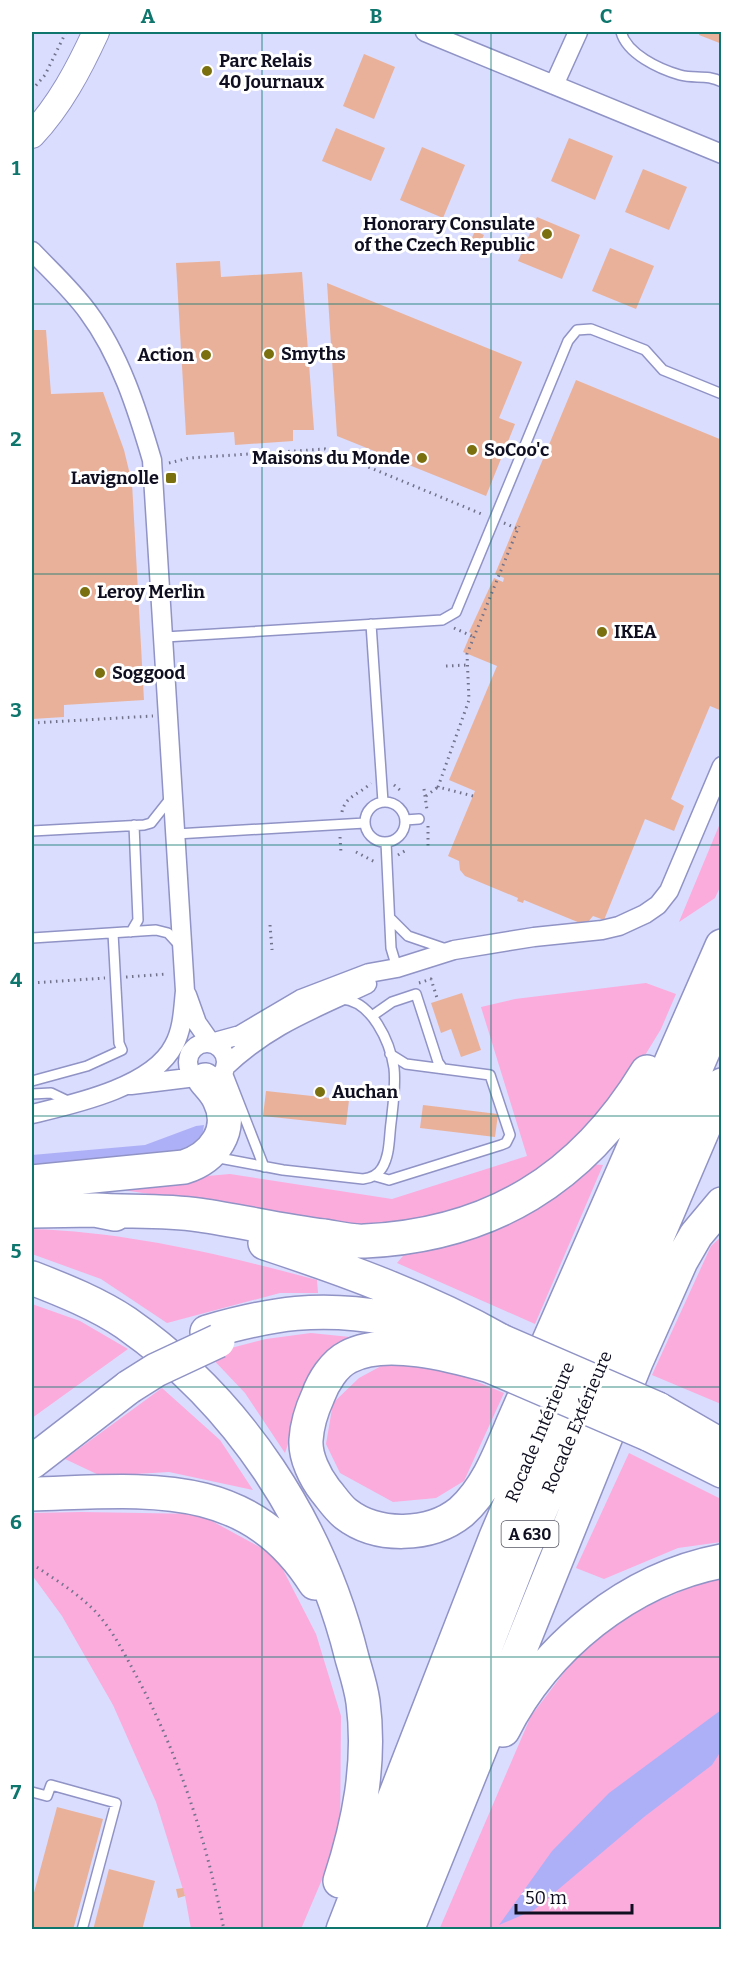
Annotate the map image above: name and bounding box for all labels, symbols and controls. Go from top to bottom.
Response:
text: A [141,4,156,28]
text: B [370,4,383,28]
text: C [600,4,612,28]
place label: Parc Relais 40 Journaux [219,50,325,93]
marker: Parc Relais 40 Journaux [200,64,214,78]
text: 1 [12,156,21,180]
place label: Honorary Consulate of the Czech Republic [354,213,535,256]
marker: Honorary Consulate of the Czech Republic [540,227,554,241]
place label: Smyths [281,343,346,365]
place label: Action [138,344,194,366]
marker: Smyths [262,347,276,361]
marker: Action [199,348,213,362]
text: 2 [10,427,22,451]
place label: SoCoo'c [484,439,549,461]
marker: SoCoo'c [465,443,479,457]
place label: Maisons du Monde [252,447,410,469]
marker: Maisons du Monde [415,451,429,465]
place label: Lavignolle [71,467,159,489]
marker: Lavignolle [164,471,178,485]
place label: Leroy Merlin [97,581,205,603]
marker: Leroy Merlin [78,585,92,599]
place label: IKEA [614,621,657,643]
marker: IKEA [595,625,609,639]
place label: Soggood [112,662,185,684]
marker: Soggood [93,666,107,680]
text: 3 [10,698,22,722]
text: 4 [10,968,22,992]
place label: Auchan [332,1081,398,1103]
marker: Auchan [313,1085,327,1099]
text: 5 [11,1239,22,1263]
street label: Rocade Extérieure [537,1347,617,1497]
street label: Rocade Intérieure [501,1359,579,1505]
text: 6 [10,1510,22,1534]
road number: A 630 [502,1521,558,1547]
text: 7 [11,1780,22,1804]
scale bar [516,1877,632,1915]
text: 50 m [525,1887,567,1909]

